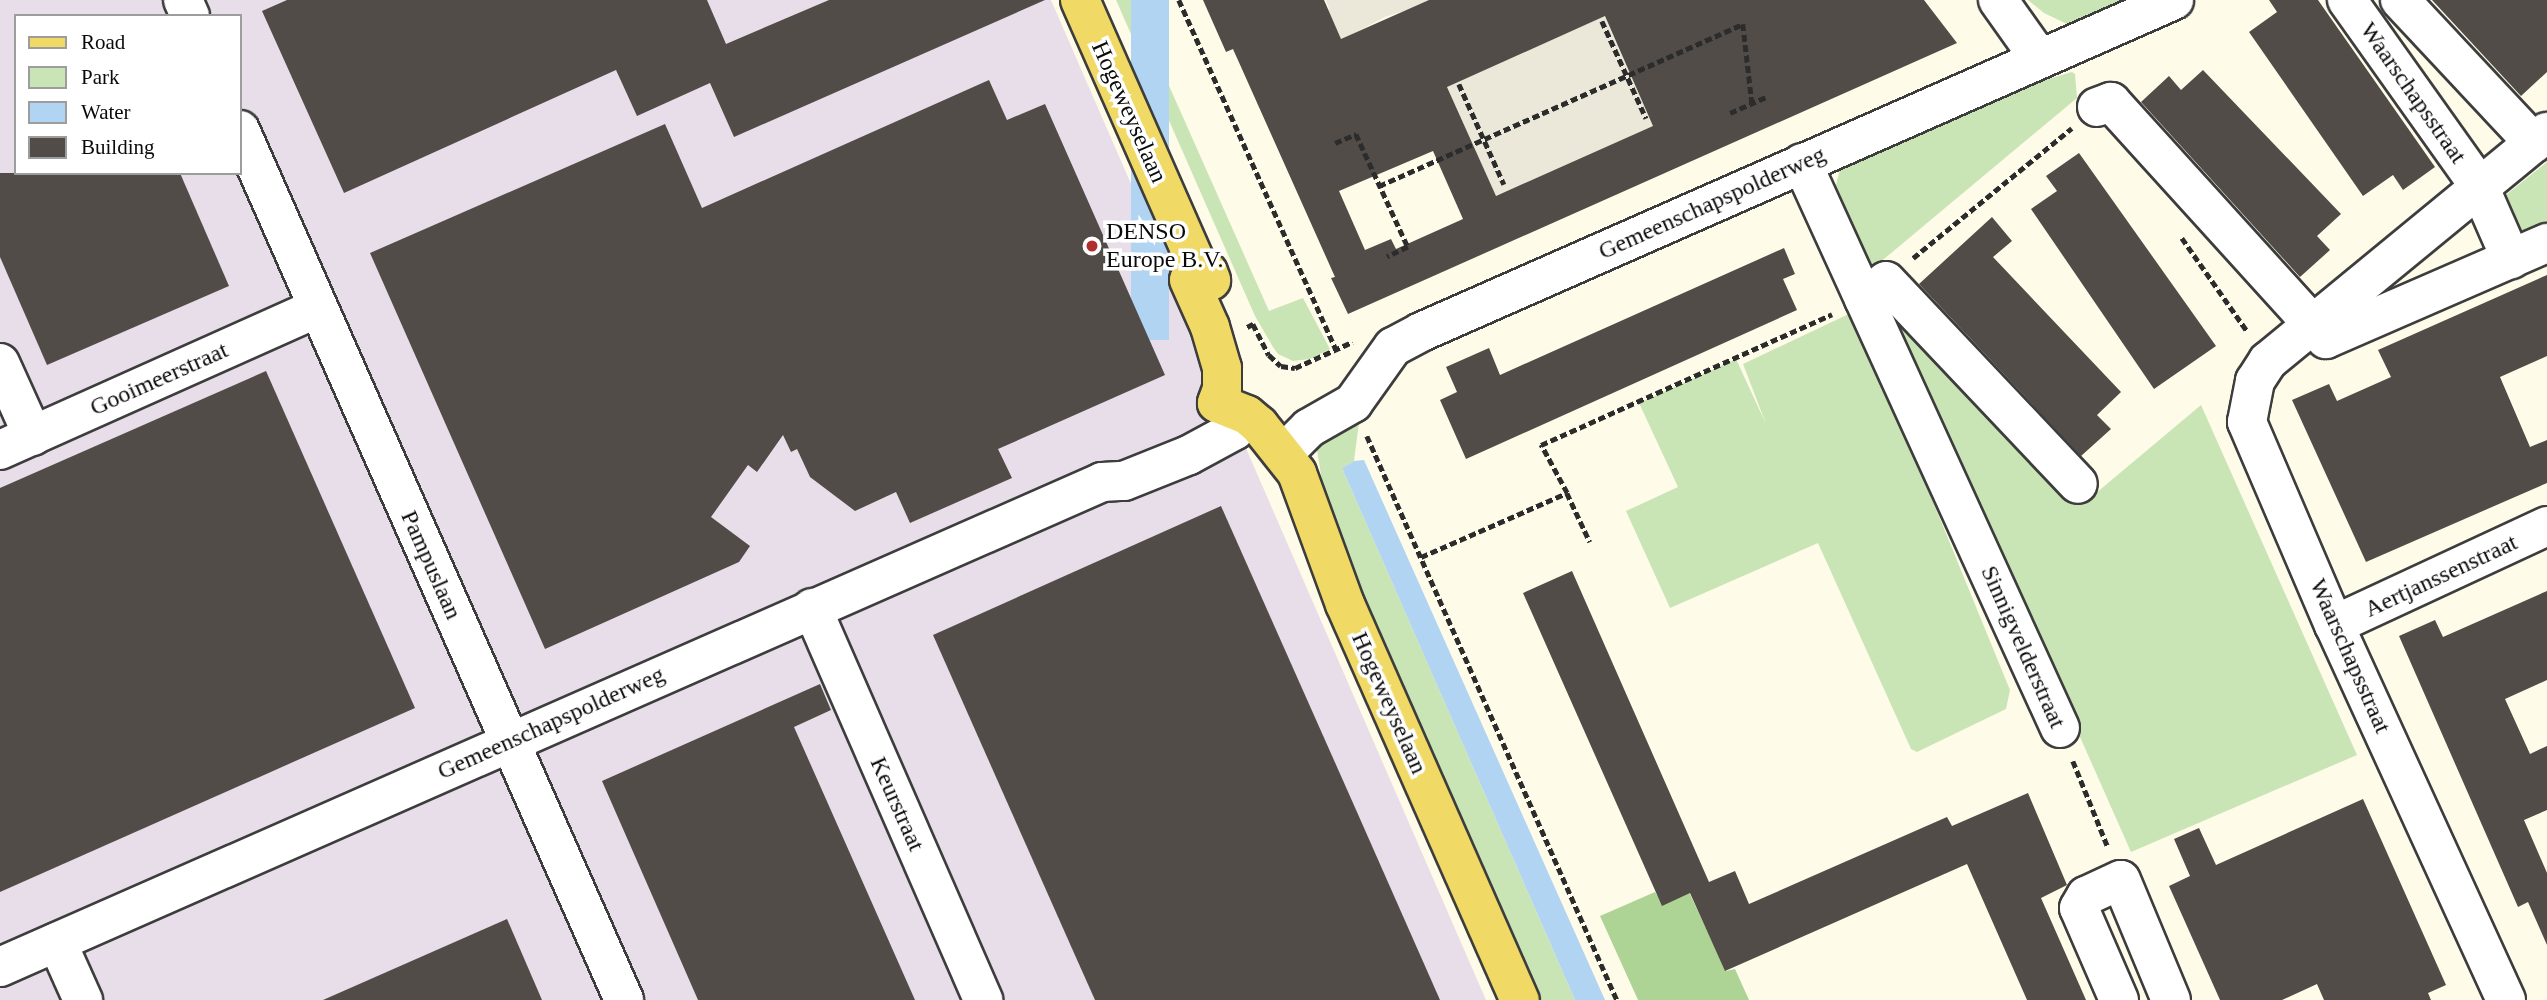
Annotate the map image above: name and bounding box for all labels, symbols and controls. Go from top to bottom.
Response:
legend [14,14,242,175]
street label: Waarschapsstraat [2354,17,2472,169]
text: Road [81,30,125,54]
street label: Hogeweyselaan [1085,37,1173,187]
text: Park [81,65,120,89]
text: Water [81,100,131,124]
text: Building [81,135,155,159]
street label: Gemeenschapspolderweg [1594,140,1830,266]
place label: DENSO Europe B.V. [1106,218,1224,274]
marker: DENSO Europe B.V. [1084,238,1100,254]
street label: Gooimeerstraat [86,336,232,422]
street label: Pampuslaan [394,506,468,624]
street label: Aertjanssenstraat [2360,528,2522,624]
street label: Sinnigvelderstraat [1974,561,2072,733]
street label: Waarschapsstraat [2303,574,2397,738]
street label: Hogeweyselaan [1345,628,1433,778]
street label: Gemeenschapspolderweg [433,660,669,786]
street label: Keurstraat [864,752,930,856]

